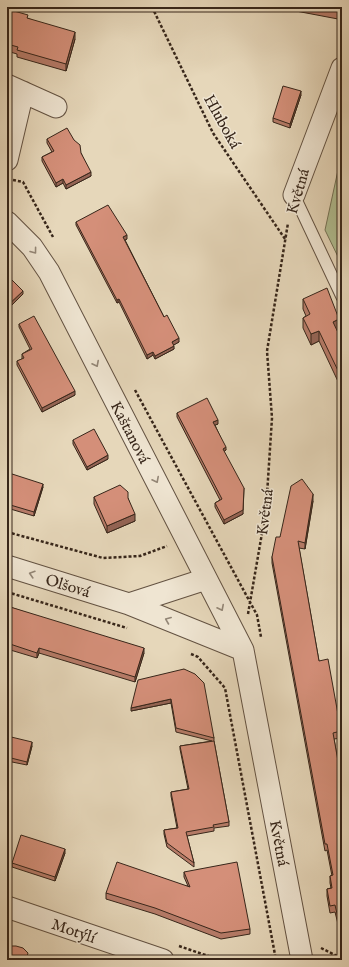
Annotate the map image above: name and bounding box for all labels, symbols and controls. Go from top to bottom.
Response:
street label: Hluboká [198,91,244,153]
street label: Květná [283,166,315,217]
one-way arrow [29,246,36,253]
one-way arrow [91,360,99,367]
street label: Kaštanová [105,398,153,468]
one-way arrow [151,476,158,483]
street label: Květná [253,488,279,537]
one-way arrow [28,570,35,579]
street label: Olšová [43,571,92,603]
one-way arrow [217,604,224,611]
one-way arrow [164,616,171,624]
street label: Květná [264,819,292,868]
street label: Motýlí [49,915,100,949]

